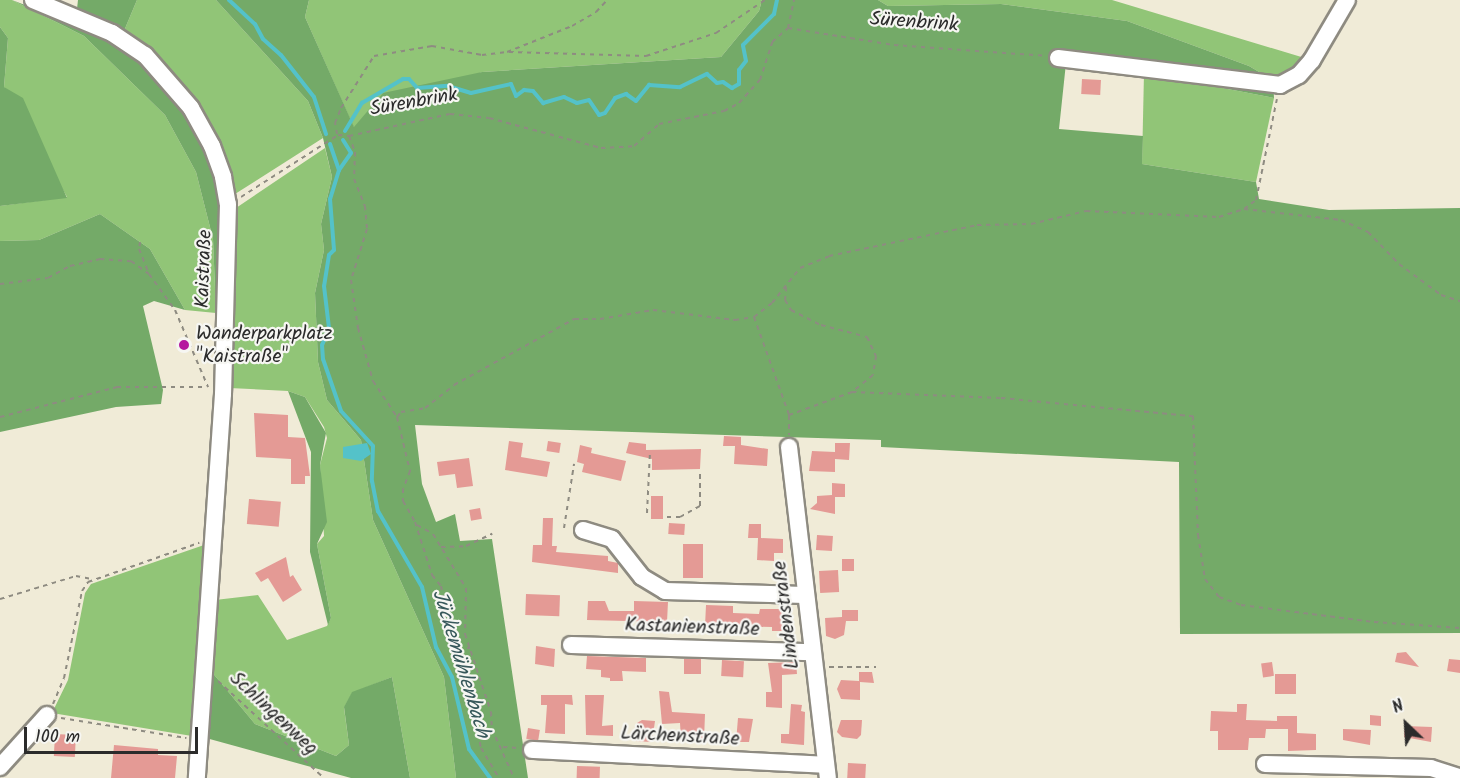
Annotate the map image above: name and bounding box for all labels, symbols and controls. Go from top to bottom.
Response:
street label: Sürenbrink [869,8,959,38]
street label: Sürenbrink [368,84,460,122]
street label: Kaistraße [192,229,218,309]
place label: Wanderparkplatz "Kaistraße" [196,322,333,369]
marker: Wanderparkplatz "Kaistraße" [177,338,191,352]
street label: Lindenstraße [768,559,806,671]
water label: Jückemühlenbach [425,587,495,741]
street label: Kastanienstraße [624,614,760,642]
street label: Schlingenweg [224,667,322,761]
north arrow [1376,694,1436,754]
text: N [1388,694,1408,721]
scale bar [27,715,201,753]
street label: Lärchenstraße [620,722,740,752]
text: 100 m [35,723,80,752]

